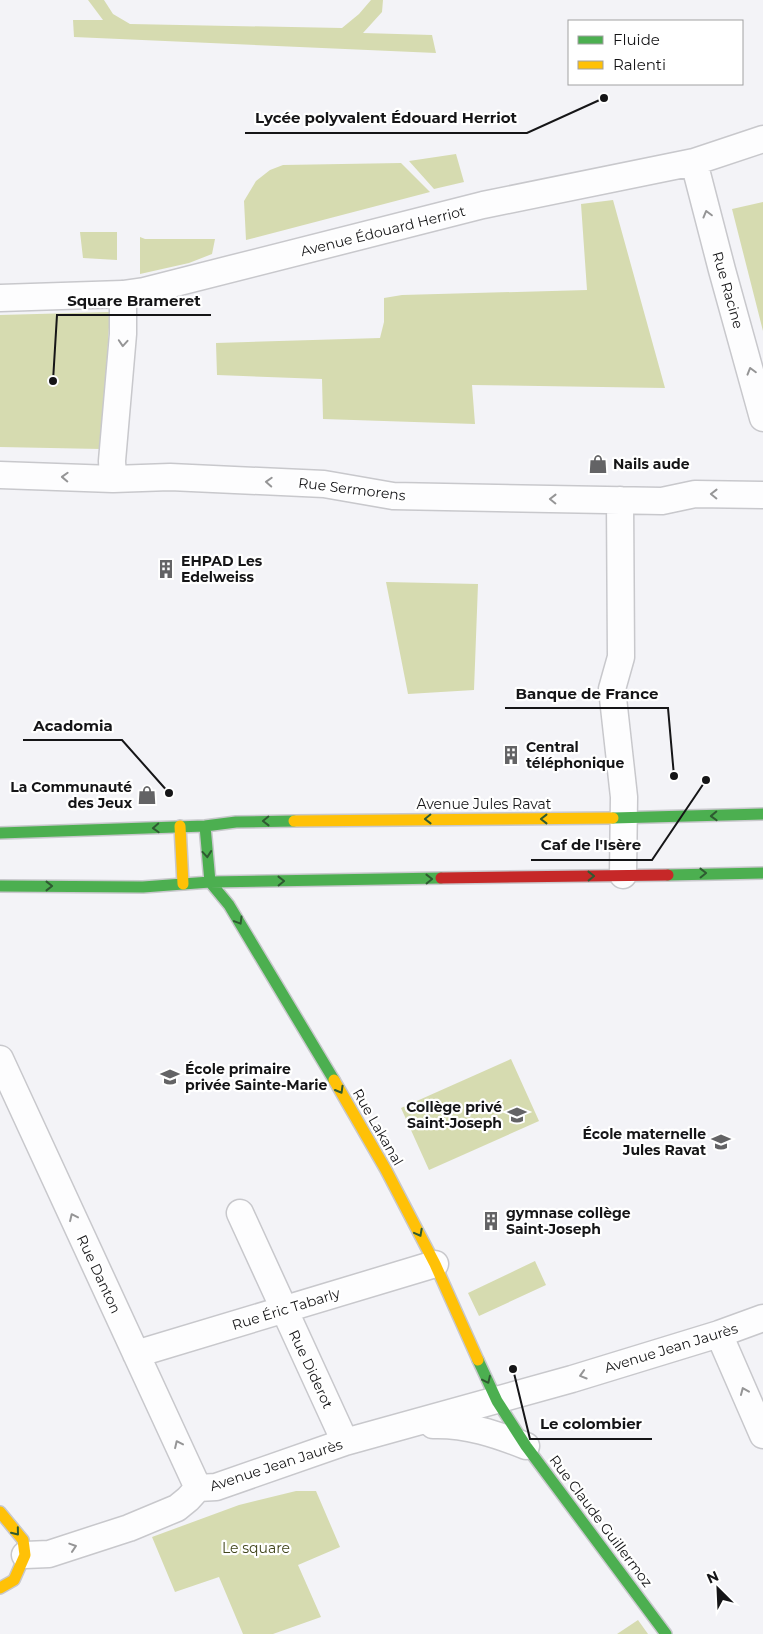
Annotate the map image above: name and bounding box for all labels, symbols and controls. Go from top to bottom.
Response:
legend [568,20,743,85]
text: Fluide [613,30,660,49]
text: Ralenti [613,55,666,74]
callout: Lycée polyvalent Édouard Herriot [245,103,527,133]
text: Lycée polyvalent Édouard Herriot [255,108,518,127]
street label: Avenue Édouard Herriot [299,202,468,260]
one-way arrow [702,210,713,219]
street label: Rue Racine [708,249,748,331]
callout: Square Brameret [57,285,211,315]
text: Square Brameret [67,291,201,310]
one-way arrow [117,339,128,347]
one-way arrow [746,367,756,376]
shop icon: Nails aude [587,453,609,475]
place label: Nails aude [613,455,690,473]
one-way arrow [60,472,68,483]
street label: Rue Sermorens [297,473,407,505]
one-way arrow [264,476,272,487]
one-way arrow [710,489,718,499]
one-way arrow [548,494,556,504]
place label: EHPAD Les Edelweiss [181,552,263,586]
building icon: EHPAD Les Edelweiss [155,558,177,580]
callout: Banque de France [505,678,668,708]
text: Banque de France [516,684,658,703]
callout: Acadomia [23,710,122,740]
text: Acadomia [32,716,113,735]
place label: Central téléphonique [526,738,624,772]
building icon: Central téléphonique [500,744,522,766]
place label: La Communauté des Jeux [10,778,133,812]
shop icon: La Communauté des Jeux [136,784,158,806]
street label: Avenue Jules Ravat [416,795,552,813]
one-way arrow [710,811,718,821]
one-way arrow [424,814,432,824]
one-way arrow [540,814,548,824]
one-way arrow [261,816,269,826]
one-way arrow [152,822,160,833]
callout: Caf de l'Isère [531,830,652,860]
text: Caf de l'Isère [541,835,641,854]
one-way arrow [201,850,212,858]
one-way arrow [700,868,708,879]
one-way arrow [588,871,596,881]
one-way arrow [426,874,433,884]
one-way arrow [278,876,285,886]
one-way arrow [45,881,53,891]
one-way arrow [232,915,242,924]
place label: École primaire privée Sainte-Marie [185,1060,328,1094]
school or university icon: École primaire privée Sainte-Marie [159,1066,181,1088]
one-way arrow [333,1085,343,1094]
street label: Rue Lakanal [349,1085,407,1169]
place label: Collège privé Saint-Joseph [406,1098,502,1132]
school or university icon: Collège privé Saint-Joseph [506,1104,528,1126]
place label: École maternelle Jules Ravat [582,1125,706,1159]
school or university icon: École maternelle Jules Ravat [710,1131,732,1153]
place label: gymnase collège Saint-Joseph [506,1204,631,1238]
building icon: gymnase collège Saint-Joseph [480,1210,502,1232]
one-way arrow [68,1213,79,1222]
one-way arrow [413,1227,423,1236]
street label: Rue Danton [73,1232,125,1316]
street label: Rue Éric Tabarly [230,1284,343,1334]
street label: Avenue Jean Jaurès [602,1319,740,1377]
street label: Rue Diderot [285,1327,337,1412]
one-way arrow [580,1370,588,1380]
one-way arrow [481,1375,491,1384]
one-way arrow [739,1387,750,1396]
callout: Le colombier [530,1409,652,1439]
text: Le colombier [540,1414,643,1433]
street label: Avenue Jean Jaurès [207,1435,345,1495]
one-way arrow [173,1440,184,1449]
street label: Rue Claude Guillermoz [545,1451,657,1591]
one-way arrow [11,1526,19,1535]
park label: Le square [222,1539,290,1557]
one-way arrow [68,1543,77,1553]
north arrow [693,1564,743,1614]
text: N [704,1567,722,1588]

